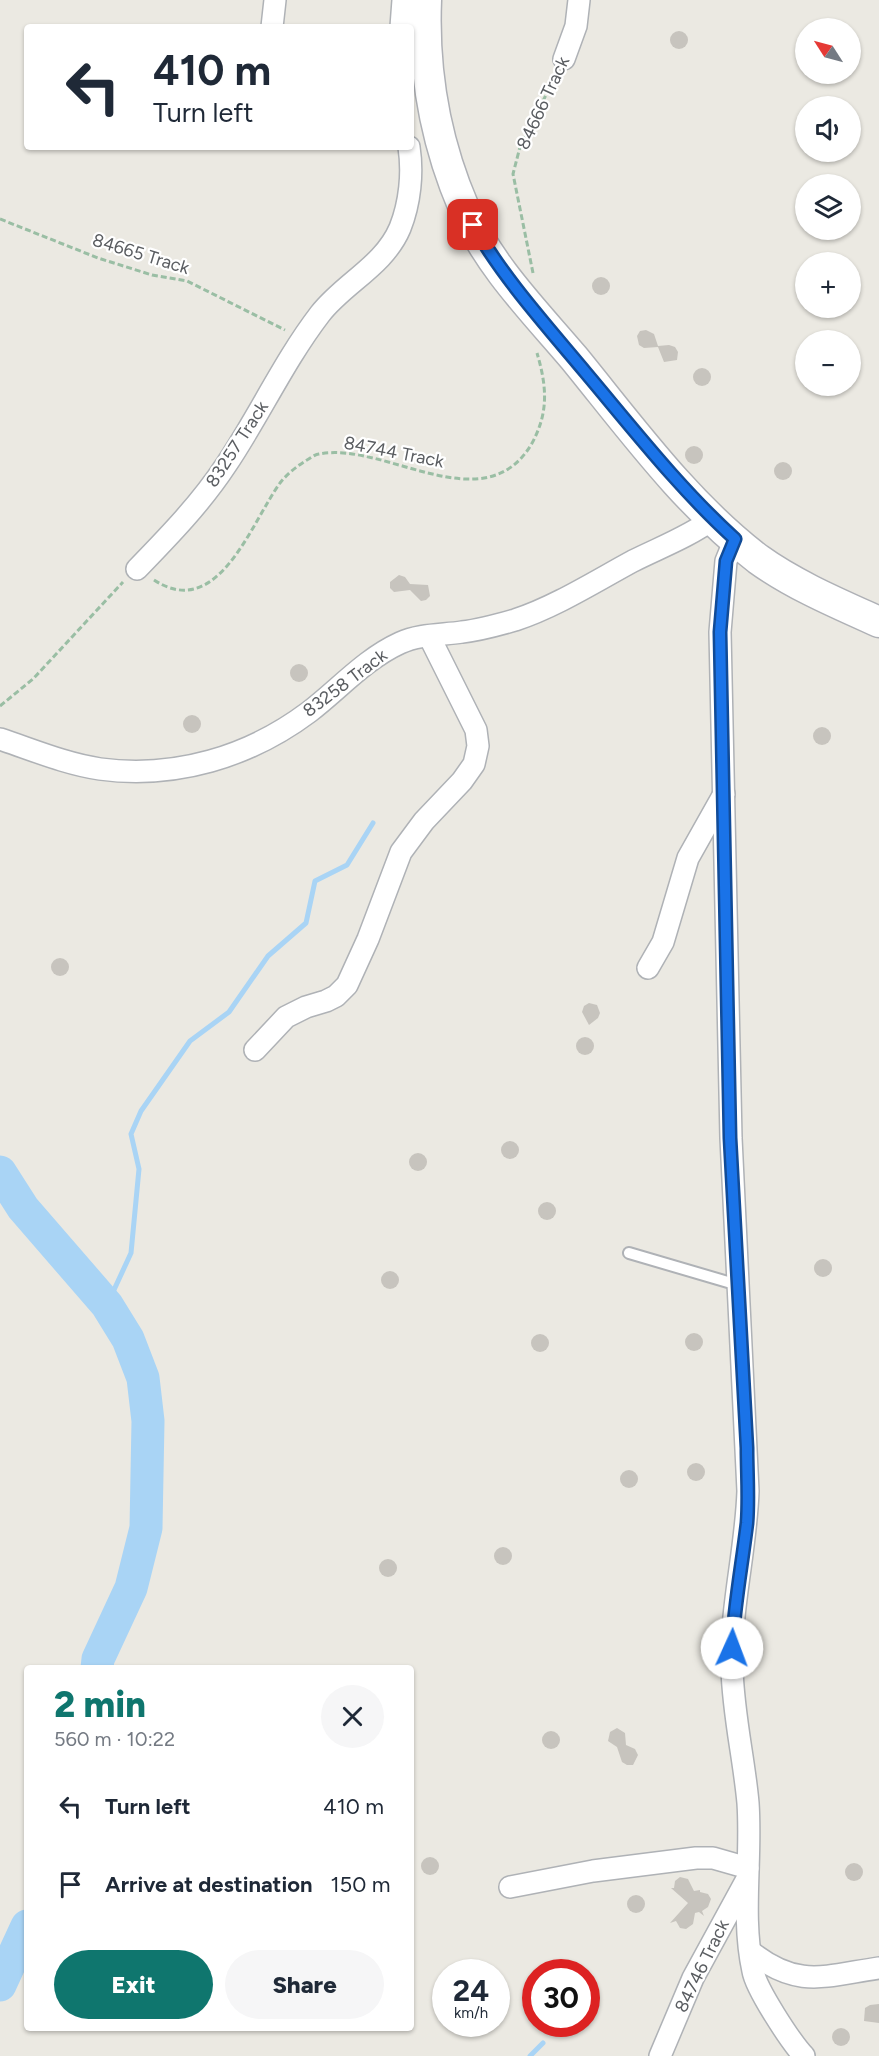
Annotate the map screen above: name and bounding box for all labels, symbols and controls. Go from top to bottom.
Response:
north arrow [795,18,861,84]
map controls [795,18,861,396]
text: 410 m [153,45,271,96]
icon: left [54,48,132,126]
street label: 84666 Track [512,53,574,153]
text: Turn left [153,96,253,129]
button: sound [795,96,861,162]
button: layers [795,174,861,240]
pin [447,199,498,250]
icon: arrive [456,208,489,241]
street label: 84665 Track [90,229,192,279]
button: + [795,252,861,318]
button: − [795,330,861,396]
street label: 83257 Track [201,397,273,491]
street label: 84744 Track [342,432,446,473]
street label: 83258 Track [299,644,392,722]
position arrow [700,1616,764,1680]
text: 2 min [54,1683,146,1726]
button: close [321,1685,384,1748]
text: 560 m · 10:22 [54,1727,175,1751]
icon: left [54,1790,87,1823]
text: Turn left [105,1793,191,1820]
text: 410 m [323,1793,384,1820]
icon: arrive [54,1868,87,1901]
text: Arrive at destination [105,1871,313,1898]
text: 150 m [331,1871,391,1898]
street label: 84746 Track [670,1916,734,2016]
button: Exit [54,1950,213,2019]
button: Share [225,1950,384,2019]
speed limit sign: 30 [522,1959,600,2037]
text: 24 [453,1972,489,2009]
text: km/h [454,2004,488,2022]

